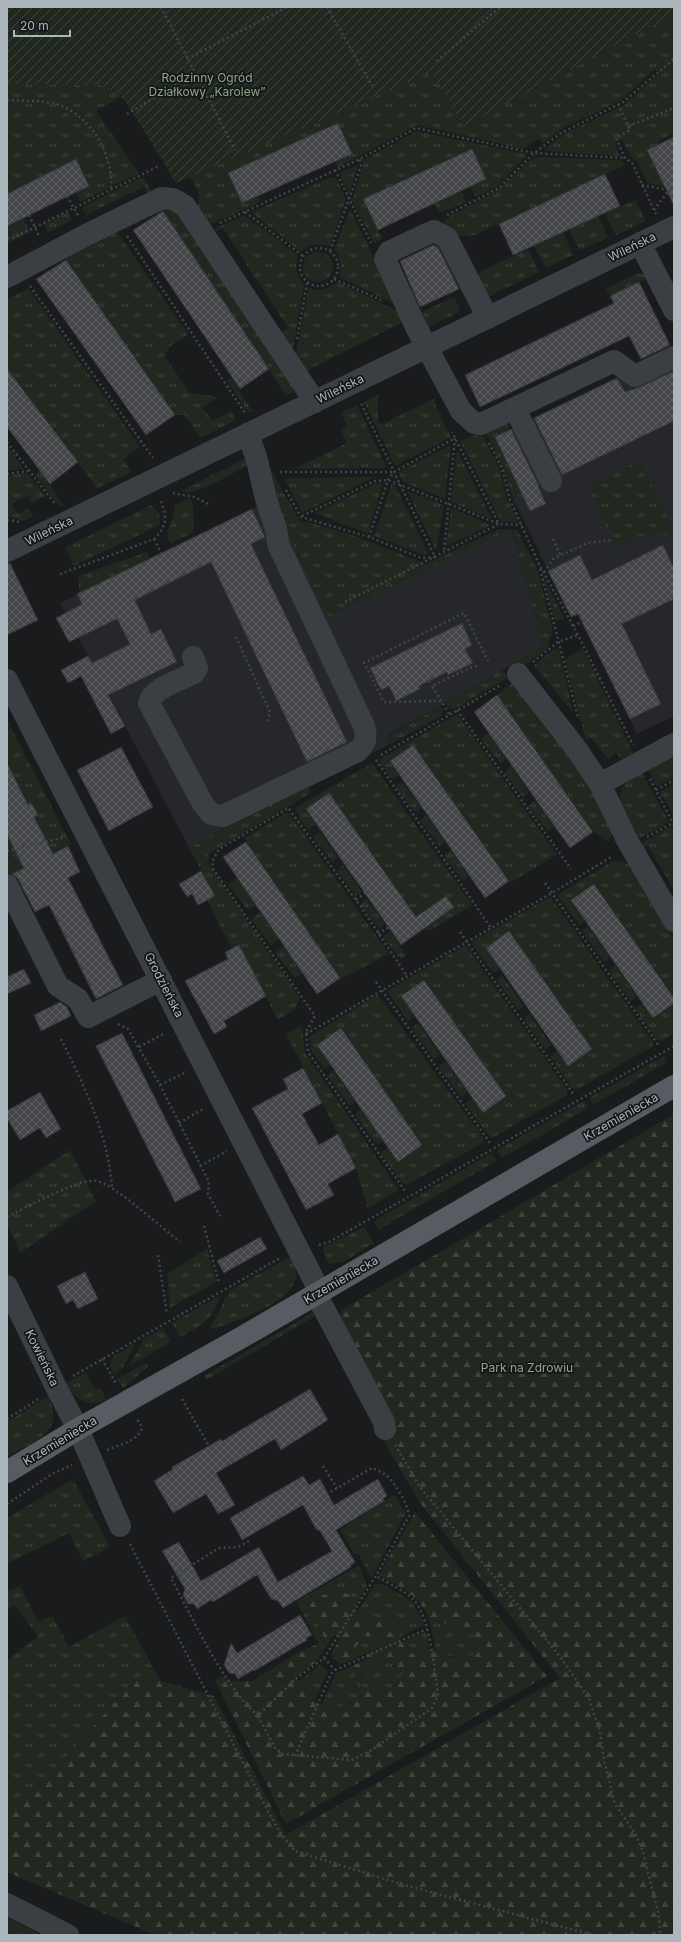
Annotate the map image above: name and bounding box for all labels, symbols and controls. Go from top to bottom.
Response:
scale bar [14,12,70,38]
text: 20 m [20,18,49,33]
park label: Rodzinny Ogród Działkowy „Karolew” [148,70,266,99]
street label: Wileńska [605,229,658,265]
street label: Wileńska [313,371,366,407]
street label: Wileńska [22,513,75,549]
street label: Grodzieńska [142,950,187,1020]
street label: Krzemieniecka [581,1089,661,1144]
street label: Krzemieniecka [301,1252,381,1307]
street label: Kowieńska [22,1327,63,1389]
park label: Park na Zdrowiu [481,1360,573,1375]
street label: Krzemieniecka [20,1413,99,1469]

